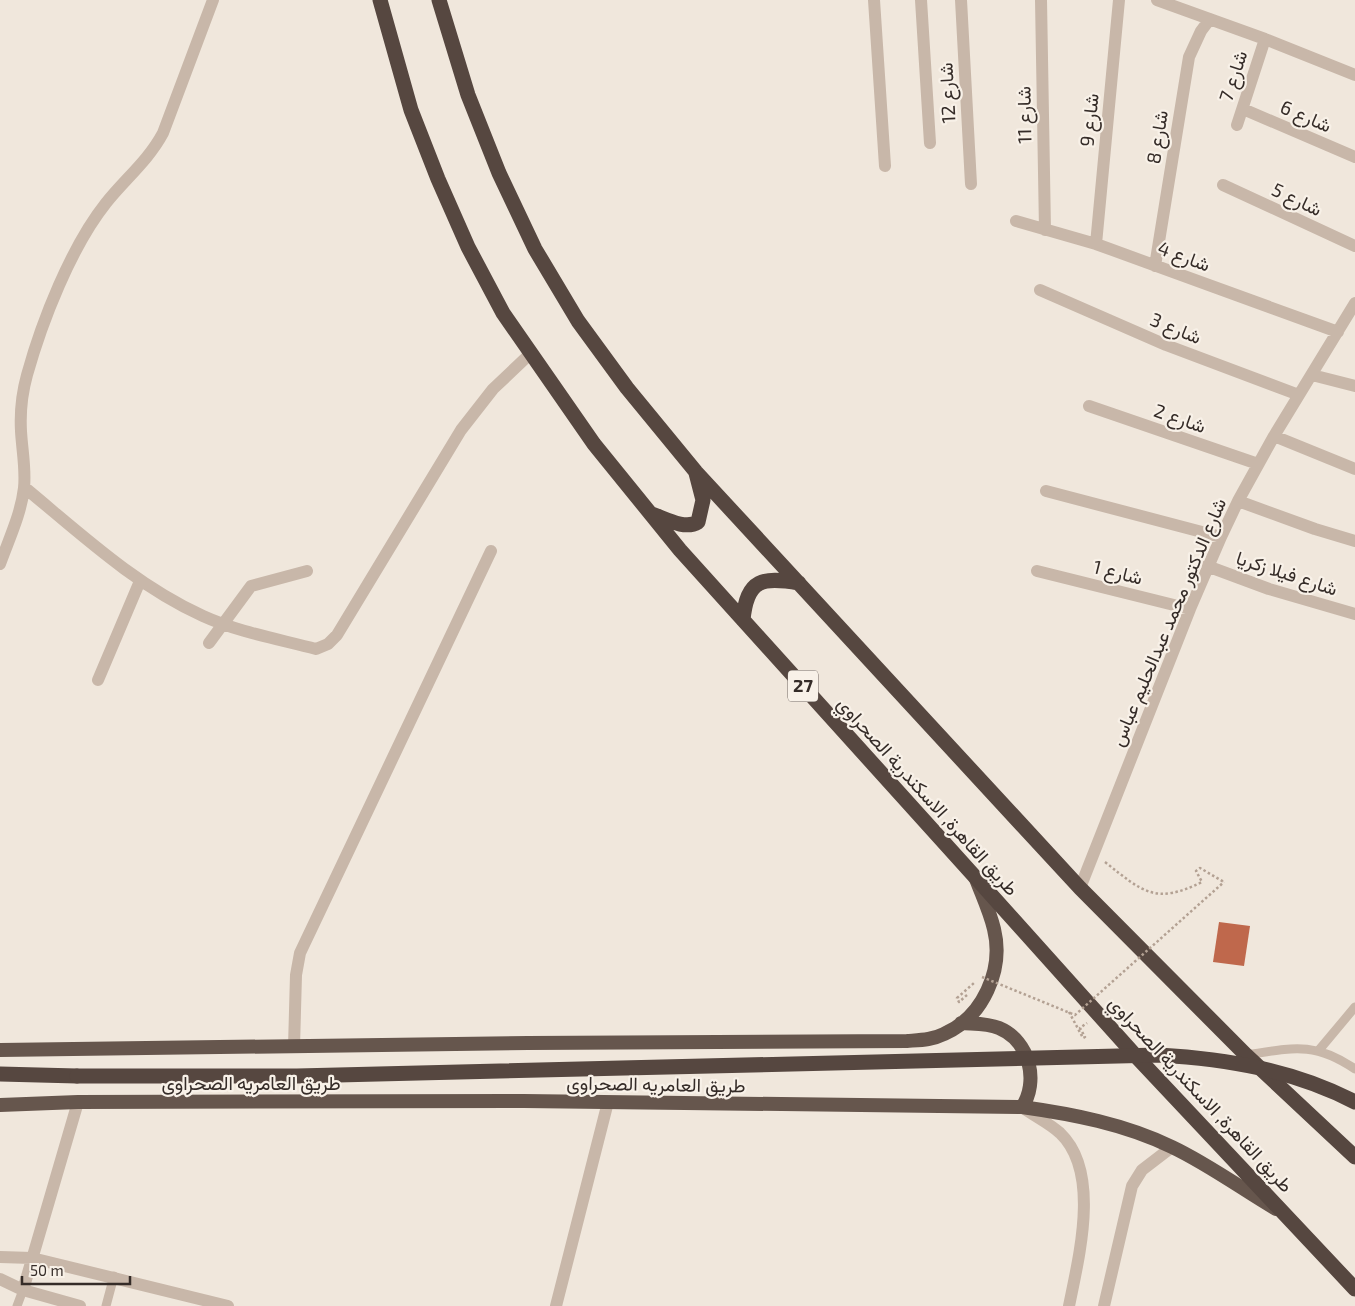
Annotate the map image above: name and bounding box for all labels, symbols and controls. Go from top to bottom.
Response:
street label: شارع 7 [1214,47,1253,105]
street label: شارع 12 [933,62,962,124]
street label: شارع 11 [1011,86,1038,144]
street label: شارع 9 [1074,92,1105,148]
street label: شارع 6 [1276,95,1335,138]
street label: شارع 8 [1141,108,1174,166]
street label: شارع 5 [1268,177,1326,222]
street label: شارع 4 [1154,235,1214,277]
street label: شارع 3 [1147,307,1205,350]
street label: شارع 2 [1151,398,1209,439]
street label: شارع الدكتور محمد عبدالحليم عباس [1105,494,1232,750]
street label: شارع فيلا زكريا [1233,545,1341,602]
street label: شارع 1 [1091,554,1145,591]
road number: 27 [788,670,818,701]
street label: طريق القاهرة, الاسكندرية الصحراوي [829,691,1024,903]
street label: طريق القاهرة, الاسكندرية الصحراوي [1101,991,1298,1200]
street label: طريق العامريه الصحراوى [566,1070,746,1098]
street label: طريق العامريه الصحراوى [161,1071,341,1095]
scale bar [22,1254,130,1286]
text: 50 m [30,1261,64,1279]

